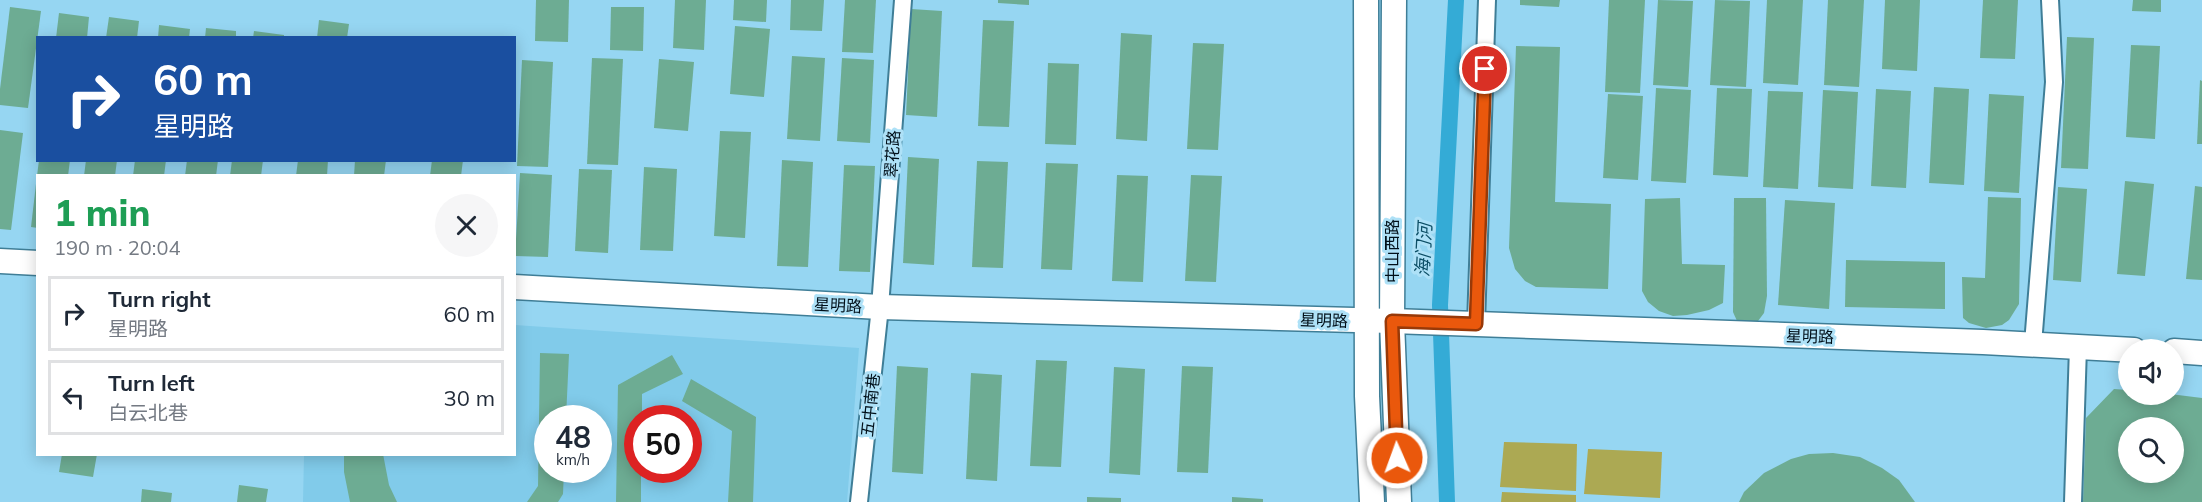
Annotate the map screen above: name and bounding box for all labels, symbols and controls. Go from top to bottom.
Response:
pin [1459,43,1510,94]
icon: arrive [1468,52,1501,85]
text: 60 m [153,53,253,106]
icon: right [54,60,132,138]
text: 星明路 [153,109,234,143]
street label: 翠花路 [880,129,904,179]
text: 1 min [54,190,150,235]
button: close [435,194,498,257]
street label: 中山西路 [1382,219,1402,283]
water label: 海门河 [1411,219,1437,278]
text: 190 m · 20:04 [54,235,180,260]
text: Turn right [108,285,211,313]
street label: 星明路 [814,294,862,316]
icon: right [57,297,90,330]
text: 60 m [444,300,495,328]
street label: 星明路 [1300,309,1348,331]
text: 星明路 [108,316,168,341]
street label: 星明路 [1786,325,1834,347]
map controls [2118,339,2184,483]
button: sound [2118,339,2184,405]
text: Turn left [108,369,195,397]
street label: 五中南巷 [857,372,883,438]
icon: left [57,381,90,414]
text: 30 m [444,384,495,412]
text: 白云北巷 [108,400,188,425]
speed limit sign: 50 [624,405,702,483]
button: search [2118,417,2184,483]
text: 48 [555,418,591,456]
position arrow [1365,426,1429,490]
text: km/h [556,450,590,469]

